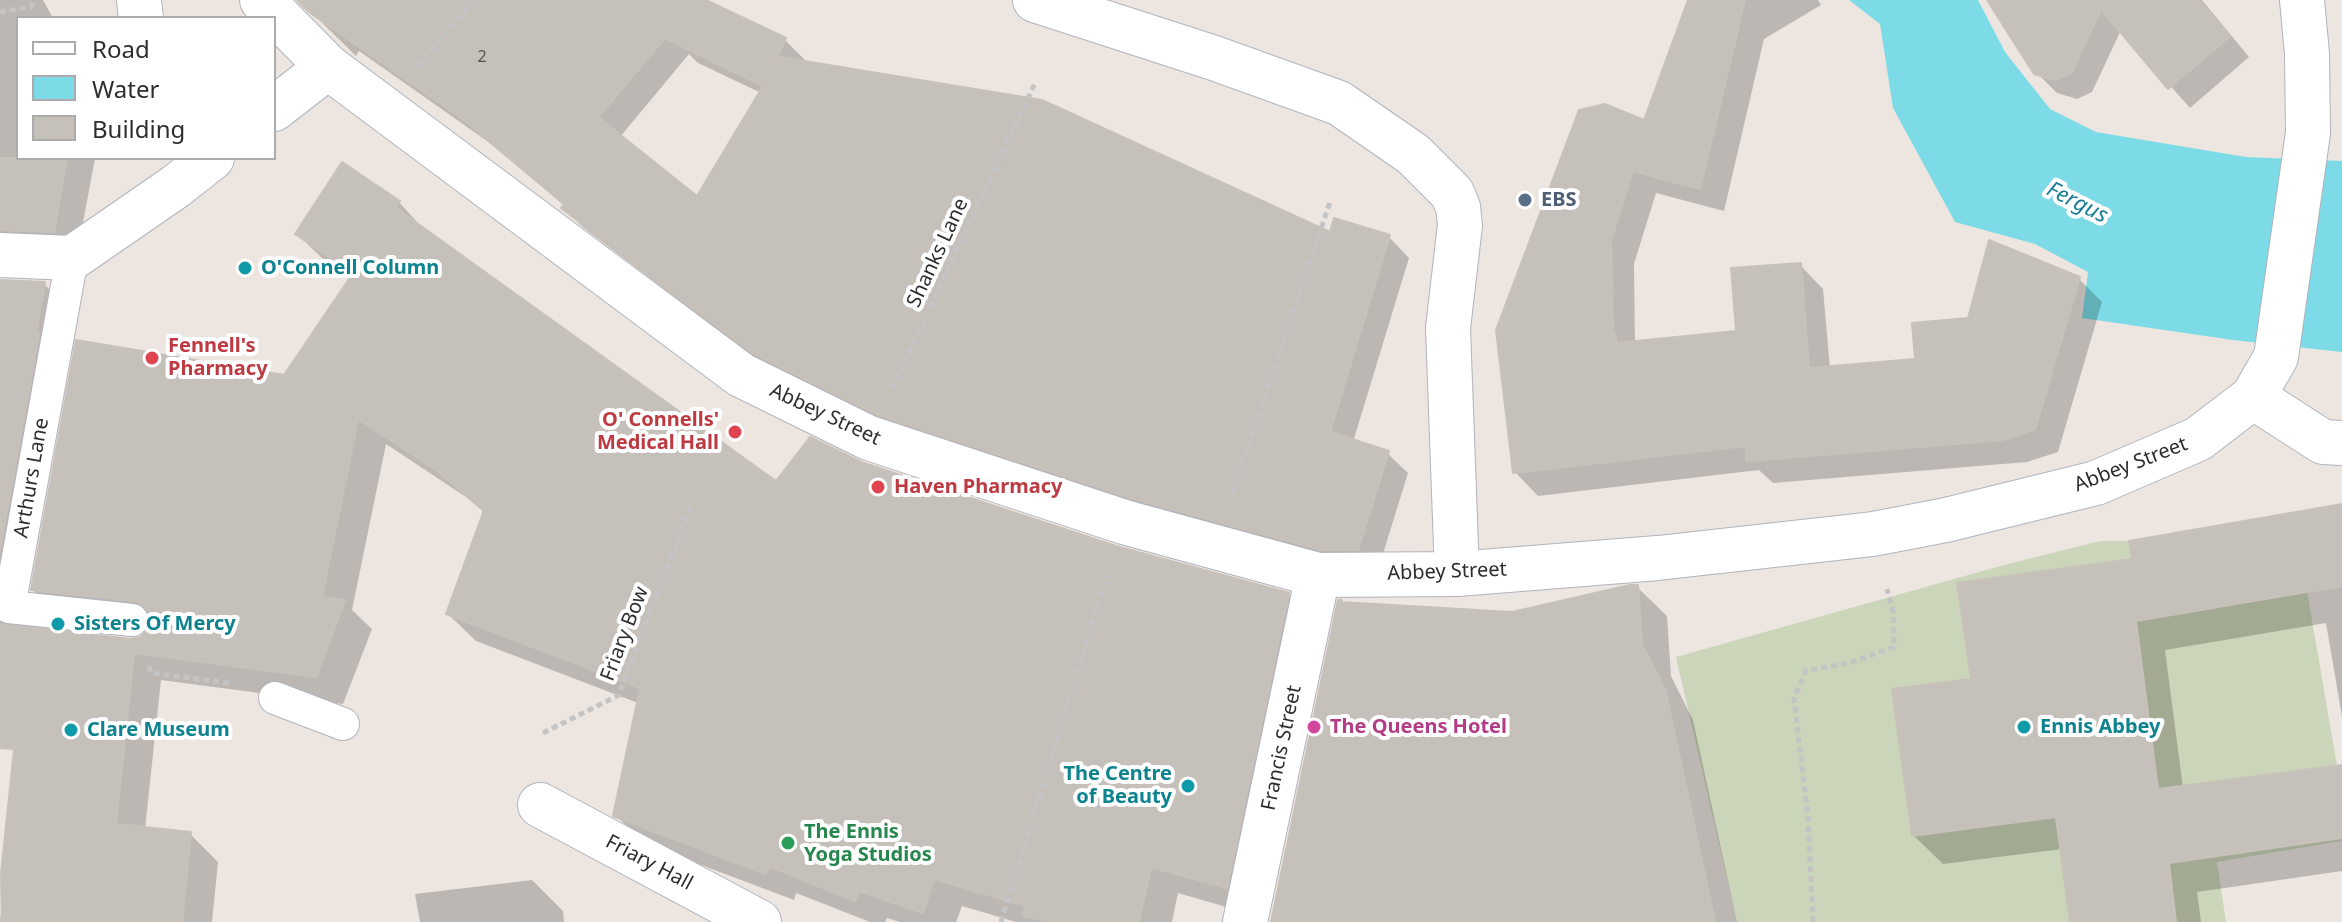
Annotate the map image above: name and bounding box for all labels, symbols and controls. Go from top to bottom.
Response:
legend [16,16,276,160]
text: Road [92,32,150,65]
house number: 2 [477,47,487,67]
text: Water [92,72,159,105]
text: Building [92,112,185,145]
water label: Fergus [2042,176,2112,230]
place label: EBS [1541,188,1577,212]
marker: EBS [1516,191,1534,209]
street label: Shanks Lane [902,195,974,311]
place label: O'Connell Column [261,256,439,280]
marker: O'Connell Column [236,259,254,277]
place label: Fennell's Pharmacy [168,334,268,381]
marker: Fennell's Pharmacy [143,349,161,367]
street label: Abbey Street [766,379,884,451]
place label: O' Connells' Medical Hall [597,408,719,455]
street label: Arthurs Lane [10,416,54,540]
marker: O' Connells' Medical Hall [726,423,744,441]
street label: Abbey Street [2071,432,2191,498]
place label: Haven Pharmacy [894,475,1062,499]
marker: Haven Pharmacy [869,478,887,496]
street label: Abbey Street [1387,558,1507,586]
street label: Friary Bow [596,583,654,685]
place label: Sisters Of Mercy [74,612,236,636]
marker: Sisters Of Mercy [49,615,67,633]
street label: Francis Street [1257,683,1307,813]
place label: The Queens Hotel [1330,715,1507,739]
place label: Ennis Abbey [2040,715,2160,739]
place label: Clare Museum [87,718,230,742]
marker: The Queens Hotel [1305,718,1323,736]
marker: Ennis Abbey [2015,718,2033,736]
marker: Clare Museum [62,721,80,739]
place label: The Centre of Beauty [1063,762,1172,809]
marker: The Centre of Beauty [1179,777,1197,795]
place label: The Ennis Yoga Studios [804,820,932,867]
street label: Friary Hall [601,830,697,896]
marker: The Ennis Yoga Studios [779,834,797,852]

